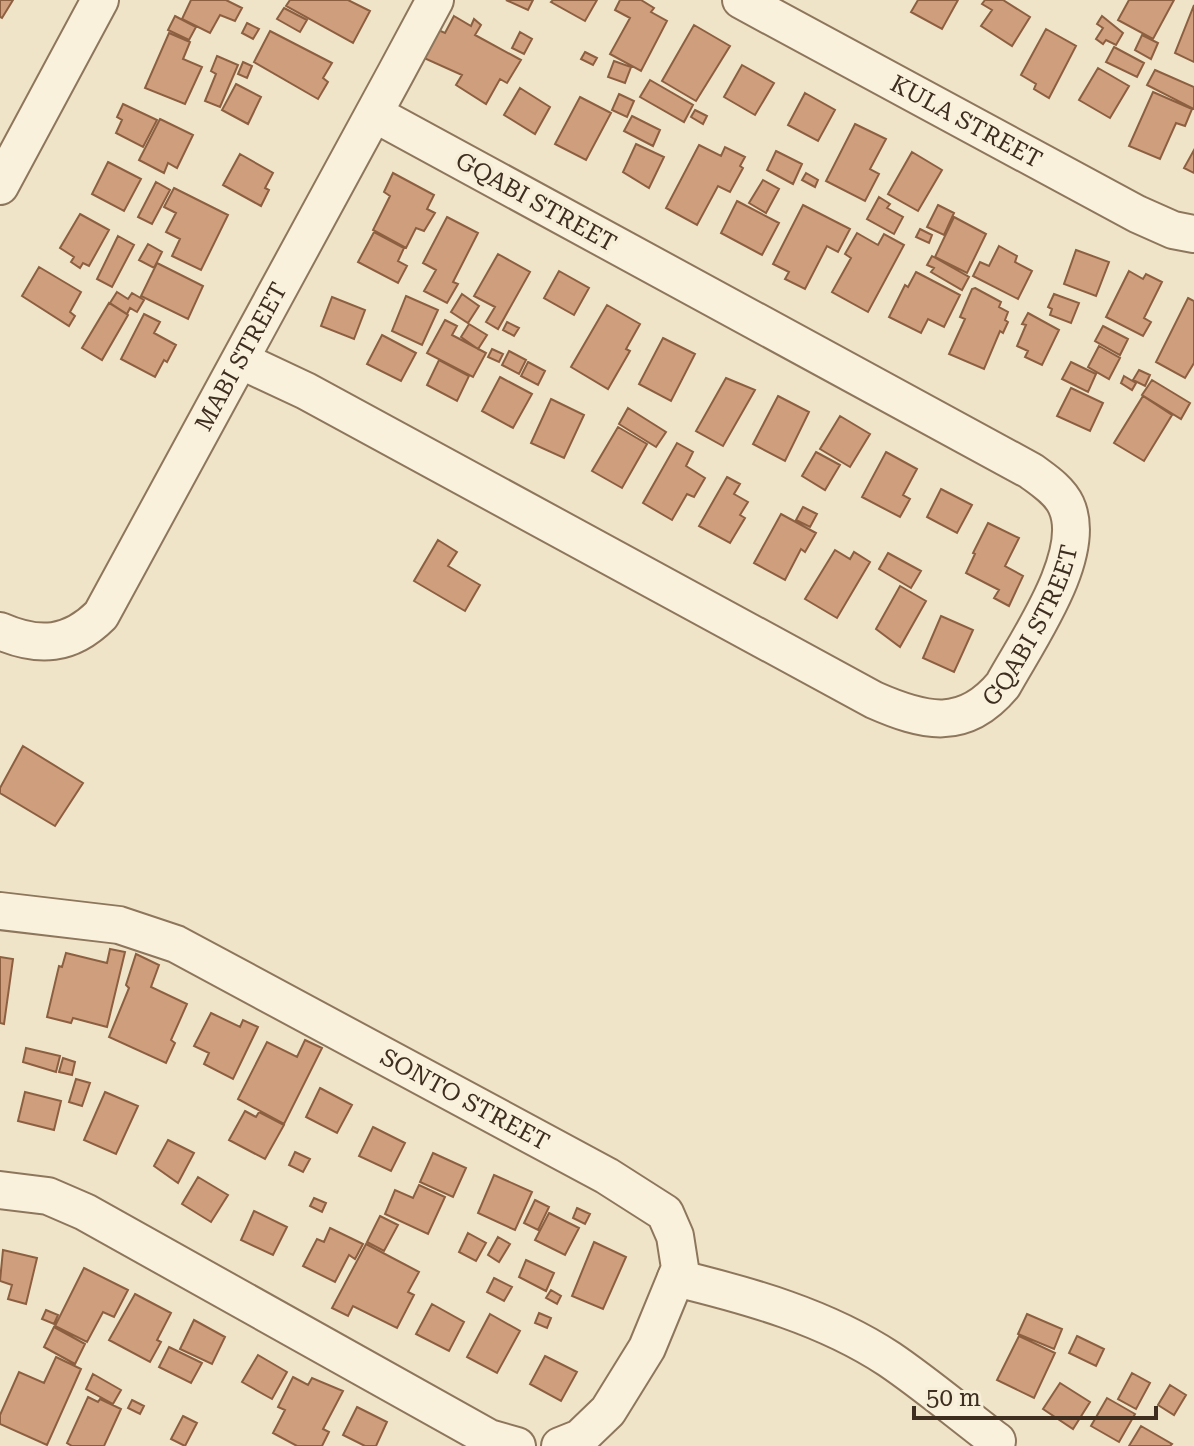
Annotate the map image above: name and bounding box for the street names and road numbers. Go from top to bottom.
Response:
street label: KULA STREET [886,69,1047,174]
street label: GQABI STREET [451,146,621,258]
street label: MABI STREET [189,278,293,436]
street label: GQABI STREET [977,542,1084,712]
street label: SONTO STREET [376,1043,554,1156]

